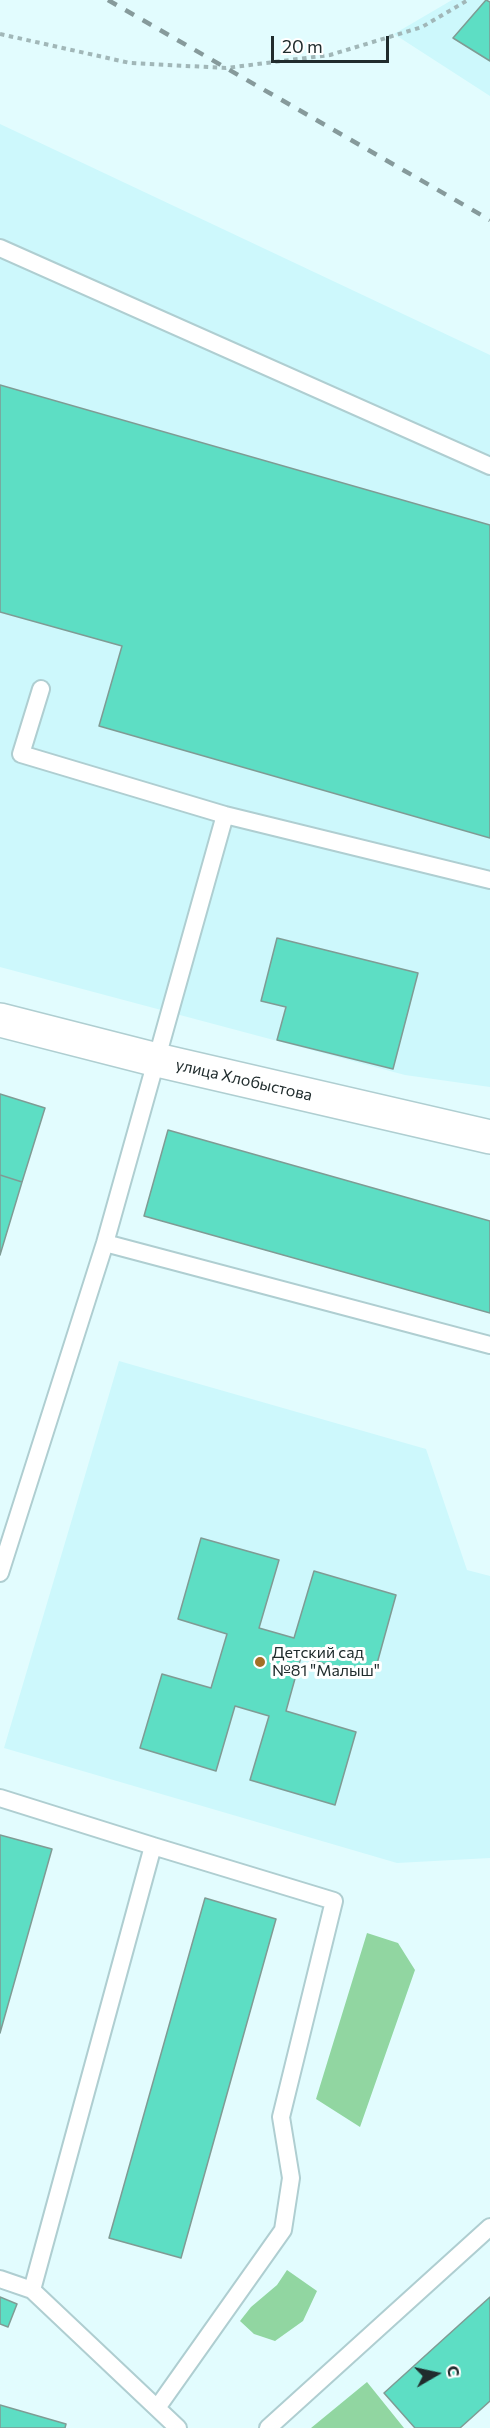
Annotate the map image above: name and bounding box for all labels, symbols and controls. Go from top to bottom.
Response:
scale bar [274,24,392,62]
text: 20 m [282,35,323,57]
street label: улица Хлобыстова [174,1055,314,1105]
place label: Детский сад №81 "Малыш" [272,1643,380,1681]
marker: Детский сад №81 "Малыш" [253,1655,267,1669]
north arrow [406,2344,466,2404]
text: С [444,2364,465,2378]

